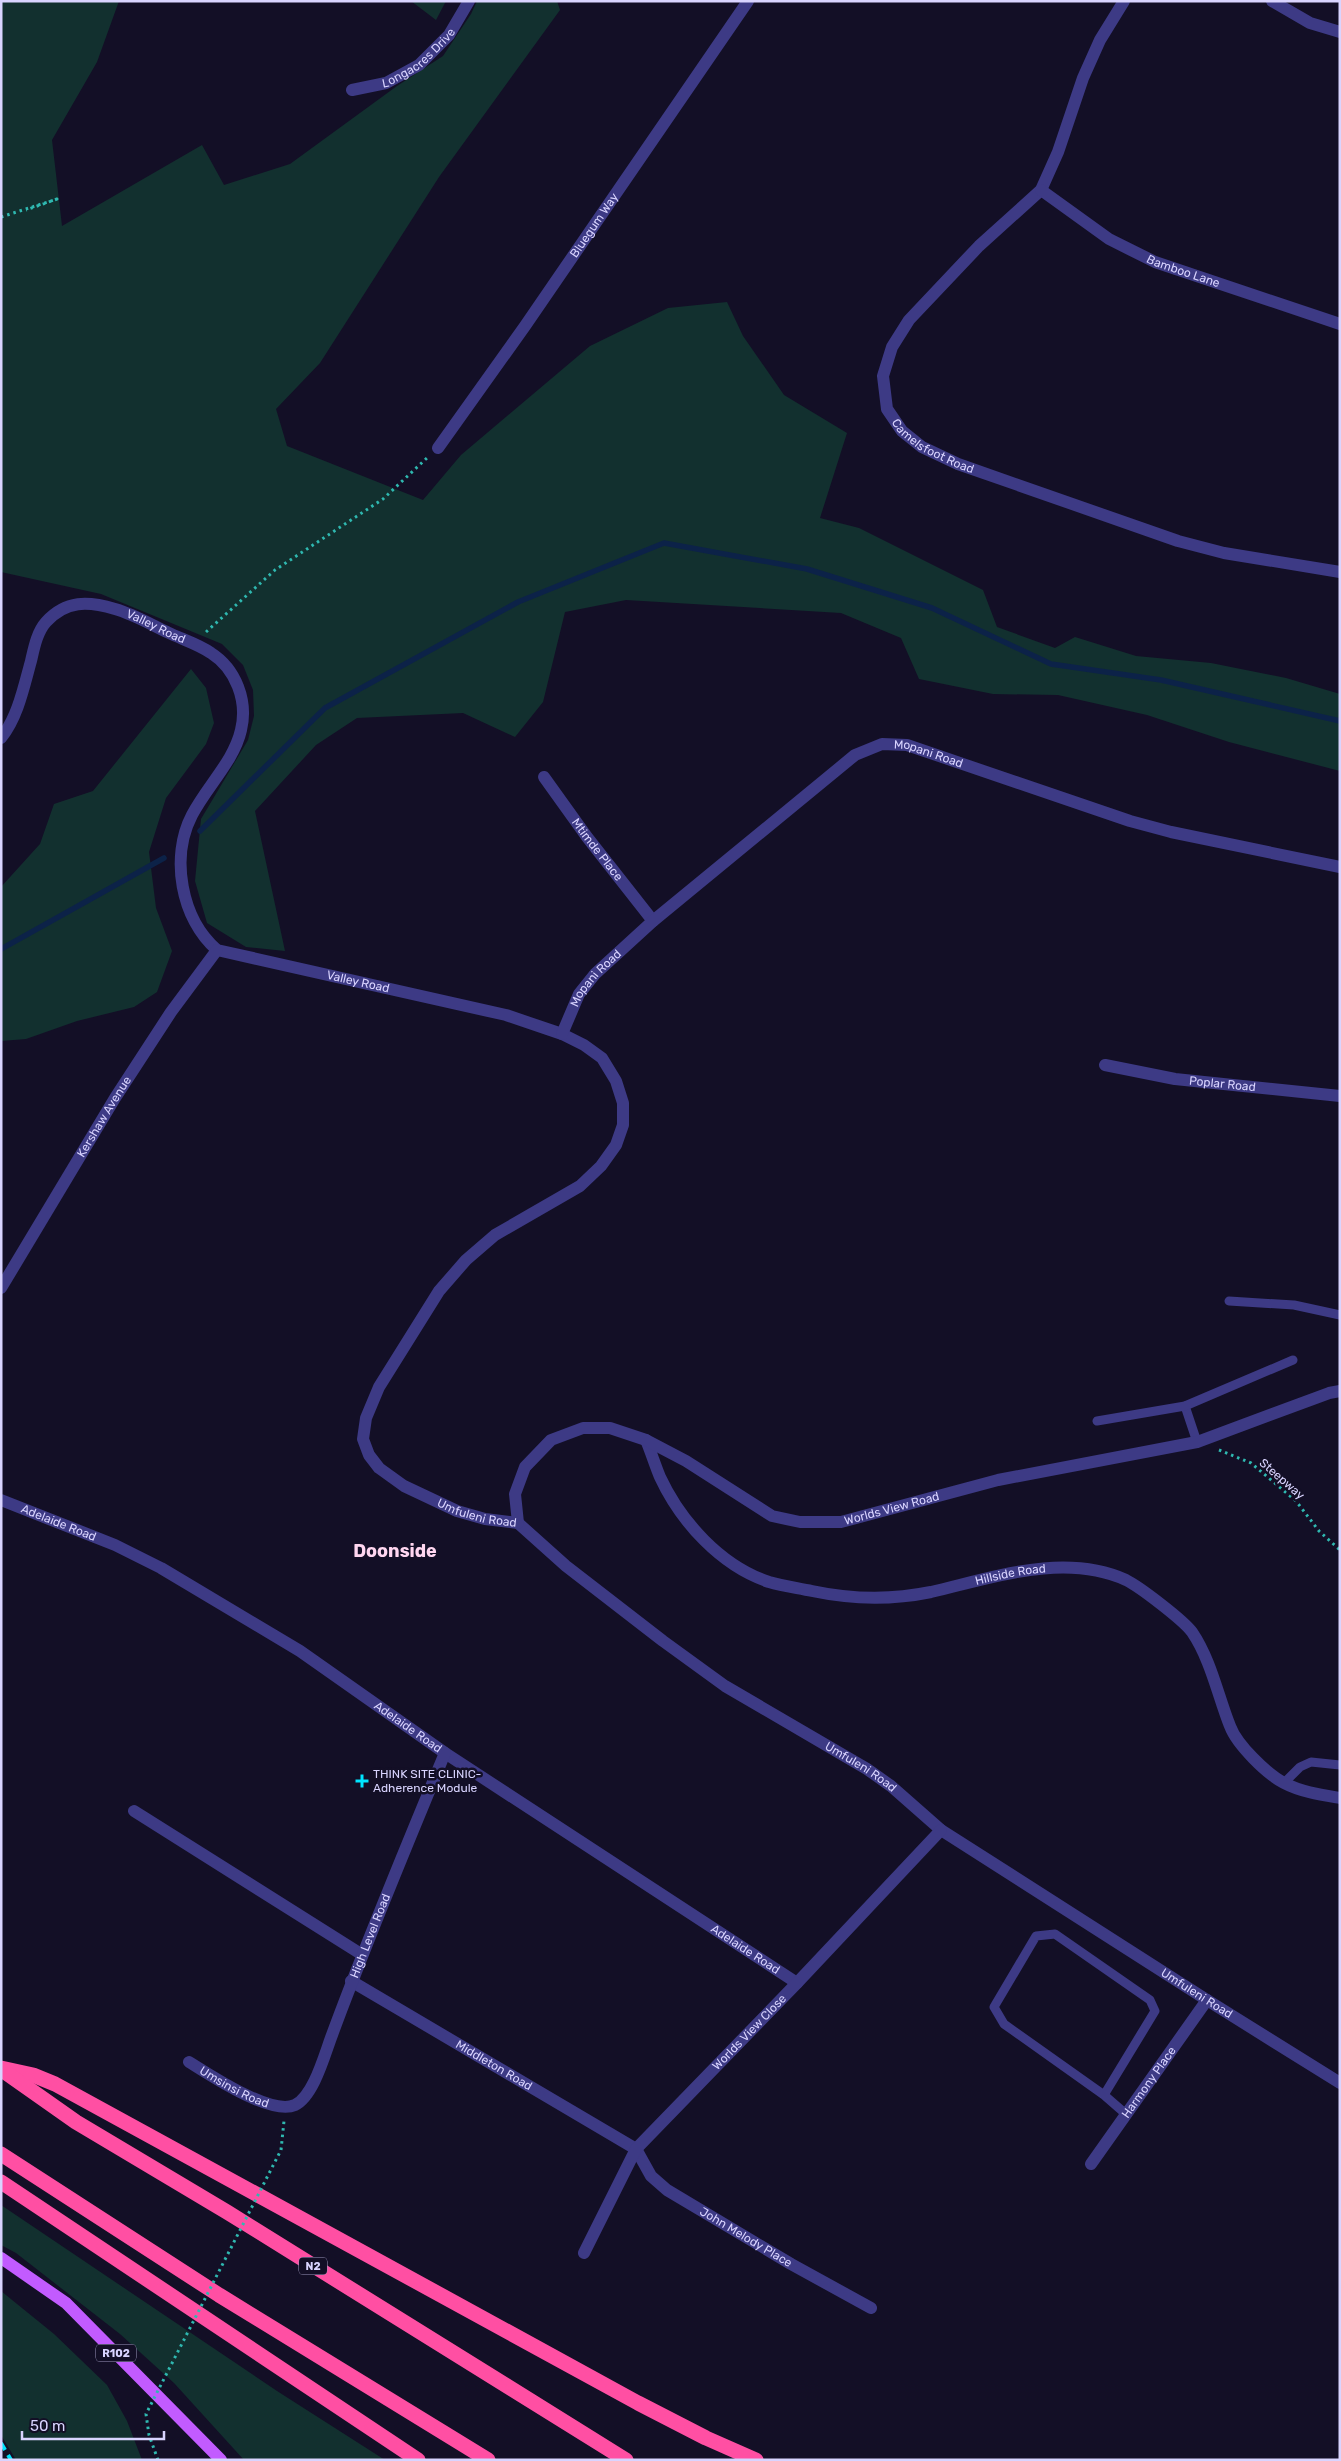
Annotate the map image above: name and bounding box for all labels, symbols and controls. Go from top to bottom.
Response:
street label: Longacres Drive [381,26,458,91]
street label: Bluegum Way [567,190,621,260]
street label: Bamboo Lane [1144,252,1222,290]
street label: Camelsfoot Road [889,416,976,476]
street label: Valley Road [124,607,188,646]
street label: Mopani Road [894,737,965,771]
street label: Mtimde Place [569,815,626,884]
street label: Mopani Road [567,947,624,1009]
street label: Valley Road [325,968,391,996]
street label: Kershaw Avenue [74,1073,134,1160]
street label: Poplar Road [1188,1073,1256,1094]
street label: Steepway [1257,1456,1308,1503]
street label: Worlds View Road [843,1489,941,1528]
street label: Umfuleni Road [435,1496,518,1530]
street label: Adelaide Road [19,1502,98,1544]
district label: Doonside [353,1540,437,1562]
street label: Hillside Road [974,1561,1046,1588]
street label: Adelaide Road [371,1698,445,1756]
street label: Umfuleni Road [822,1739,899,1795]
place label: THINK SITE CLINIC- Adherence Module [373,1767,481,1795]
marker: THINK SITE CLINIC- Adherence Module [355,1774,369,1788]
street label: High Level Road [347,1892,393,1980]
street label: Adelaide Road [708,1922,783,1977]
street label: Umfuleni Road [1158,1965,1235,2021]
street label: Worlds View Close [709,1991,789,2073]
street label: Middleton Road [453,2037,535,2093]
street label: Harmony Place [1119,2044,1179,2121]
street label: Umsinsi Road [197,2063,271,2111]
street label: John Melody Place [697,2204,795,2270]
road number: N2 [299,2258,327,2274]
road number: R102 [96,2344,136,2362]
scale bar [22,2408,165,2440]
text: 50 m [30,2417,65,2435]

